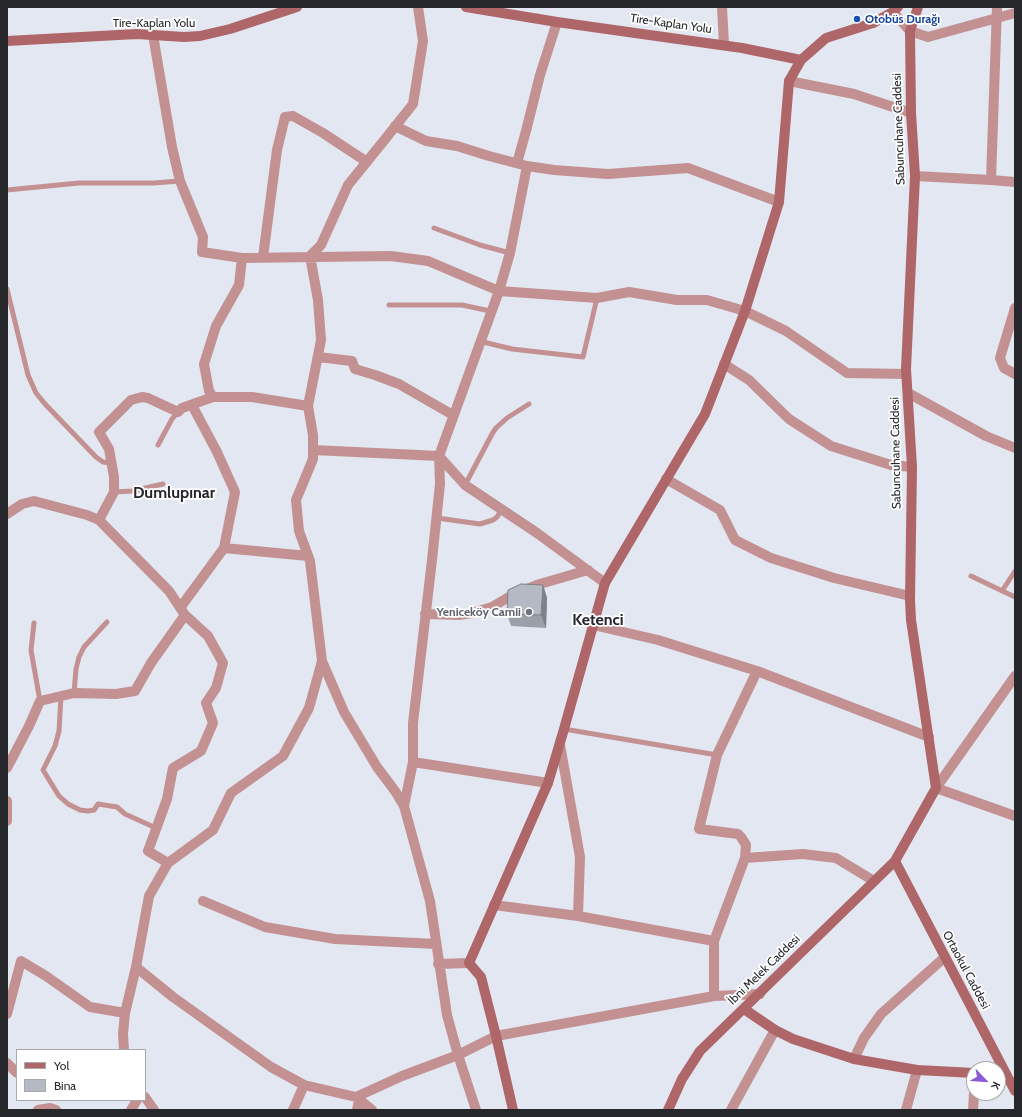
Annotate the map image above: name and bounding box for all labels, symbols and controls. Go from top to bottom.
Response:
street label: Tire-Kaplan Yolu [629,11,713,37]
place label: Otobüs Durağı [865,12,940,26]
marker: Otobüs Durağı [852,14,862,24]
street label: Tire-Kaplan Yolu [113,16,195,30]
street label: Sabuncuhane Caddesi [890,73,908,185]
street label: Sabuncuhane Caddesi [888,397,904,509]
district label: Dumlupınar [133,483,215,503]
place label: Yeniceköy Camii [437,605,521,619]
marker: Yeniceköy Camii [524,607,534,617]
district label: Ketenci [572,610,624,630]
street label: Ortaokul Caddesi [939,928,993,1012]
street label: İbni Melek Caddesi [725,932,803,1008]
legend [16,1049,146,1101]
text: Yol [54,1058,69,1073]
north arrow [966,1061,1006,1101]
text: Bina [54,1078,76,1093]
text: K [988,1080,1004,1092]

